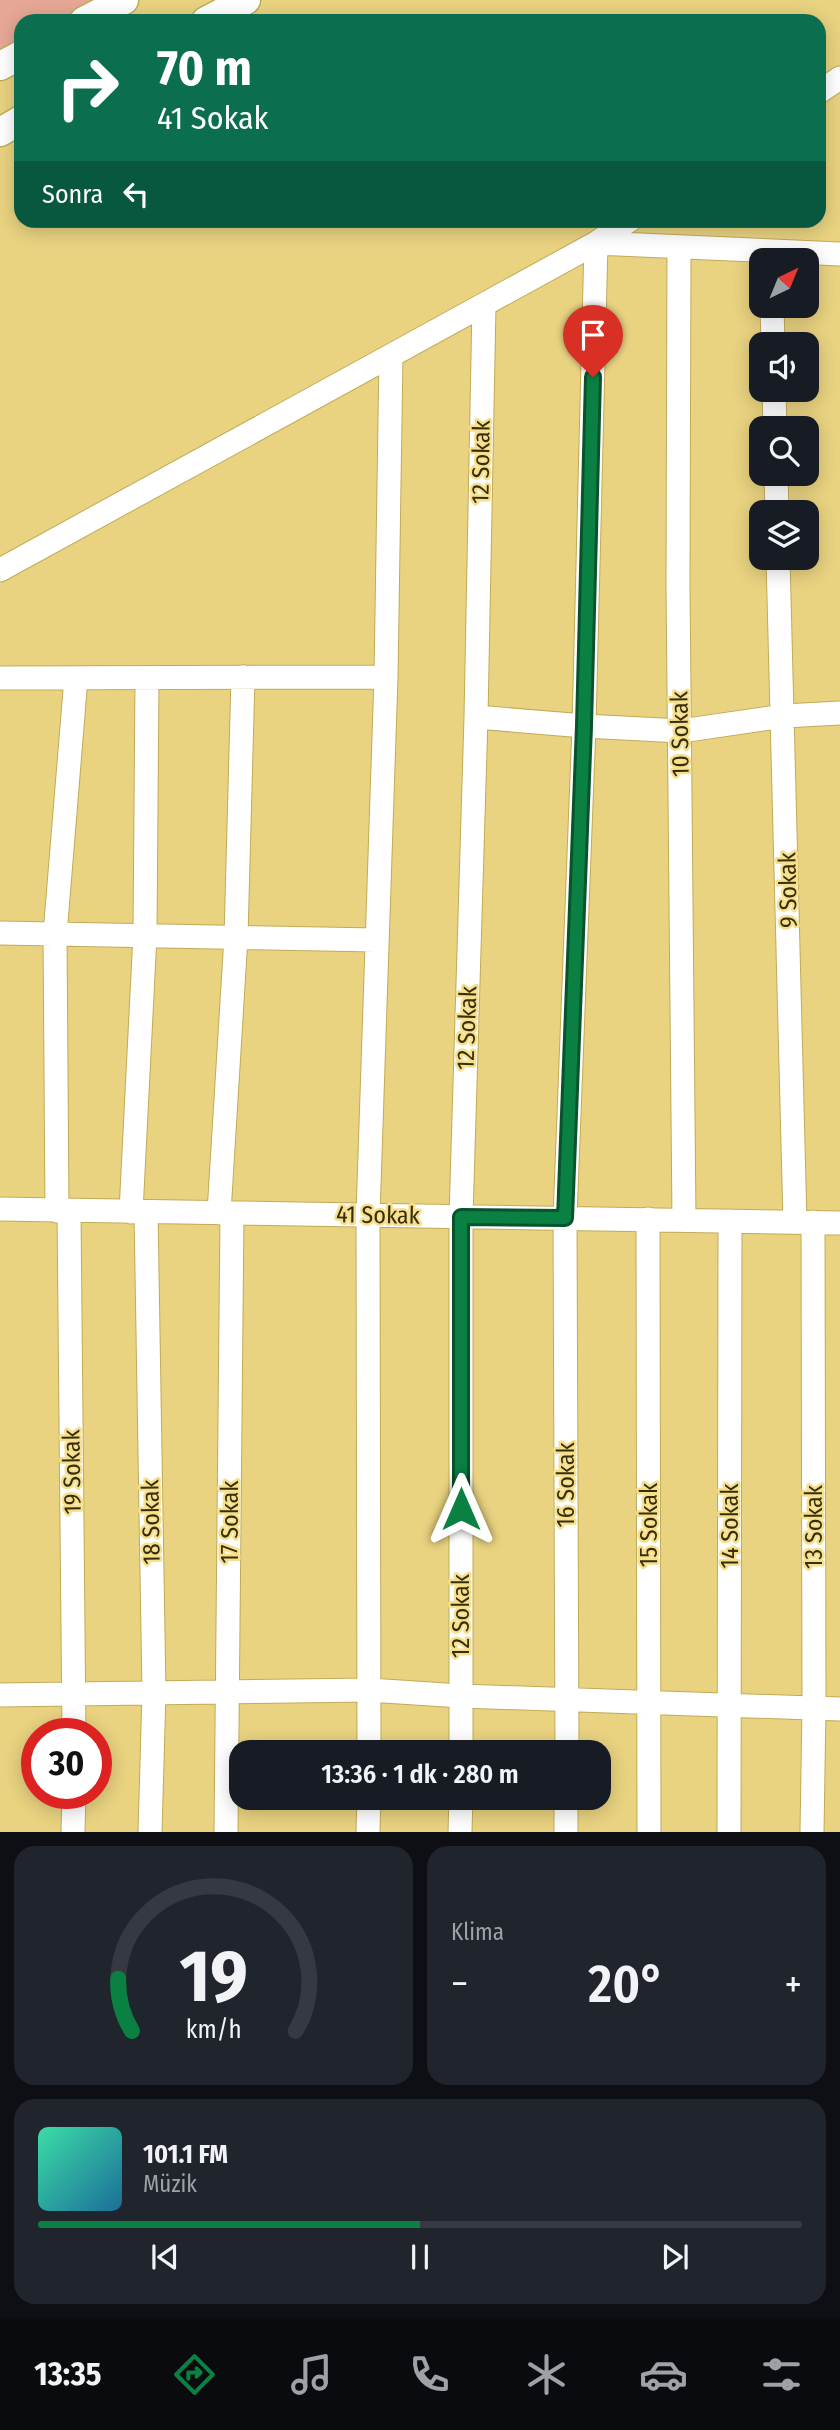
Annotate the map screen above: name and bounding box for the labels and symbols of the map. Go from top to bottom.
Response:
north arrow [749,248,819,318]
pin [563,305,623,377]
street label: 12 Sokak [466,419,496,504]
street label: 10 Sokak [665,690,695,777]
street label: 9 Sokak [773,851,803,928]
street label: 12 Sokak [452,985,482,1070]
street label: 41 Sokak [336,1200,421,1230]
street label: 19 Sokak [57,1428,87,1515]
street label: 16 Sokak [552,1442,580,1528]
position arrow [424,1472,498,1546]
street label: 18 Sokak [136,1478,166,1565]
street label: 17 Sokak [216,1480,244,1564]
street label: 15 Sokak [635,1482,663,1567]
street label: 14 Sokak [716,1483,744,1568]
street label: 13 Sokak [800,1484,828,1569]
street label: 12 Sokak [447,1573,475,1658]
speed limit sign: 30 [21,1718,112,1809]

